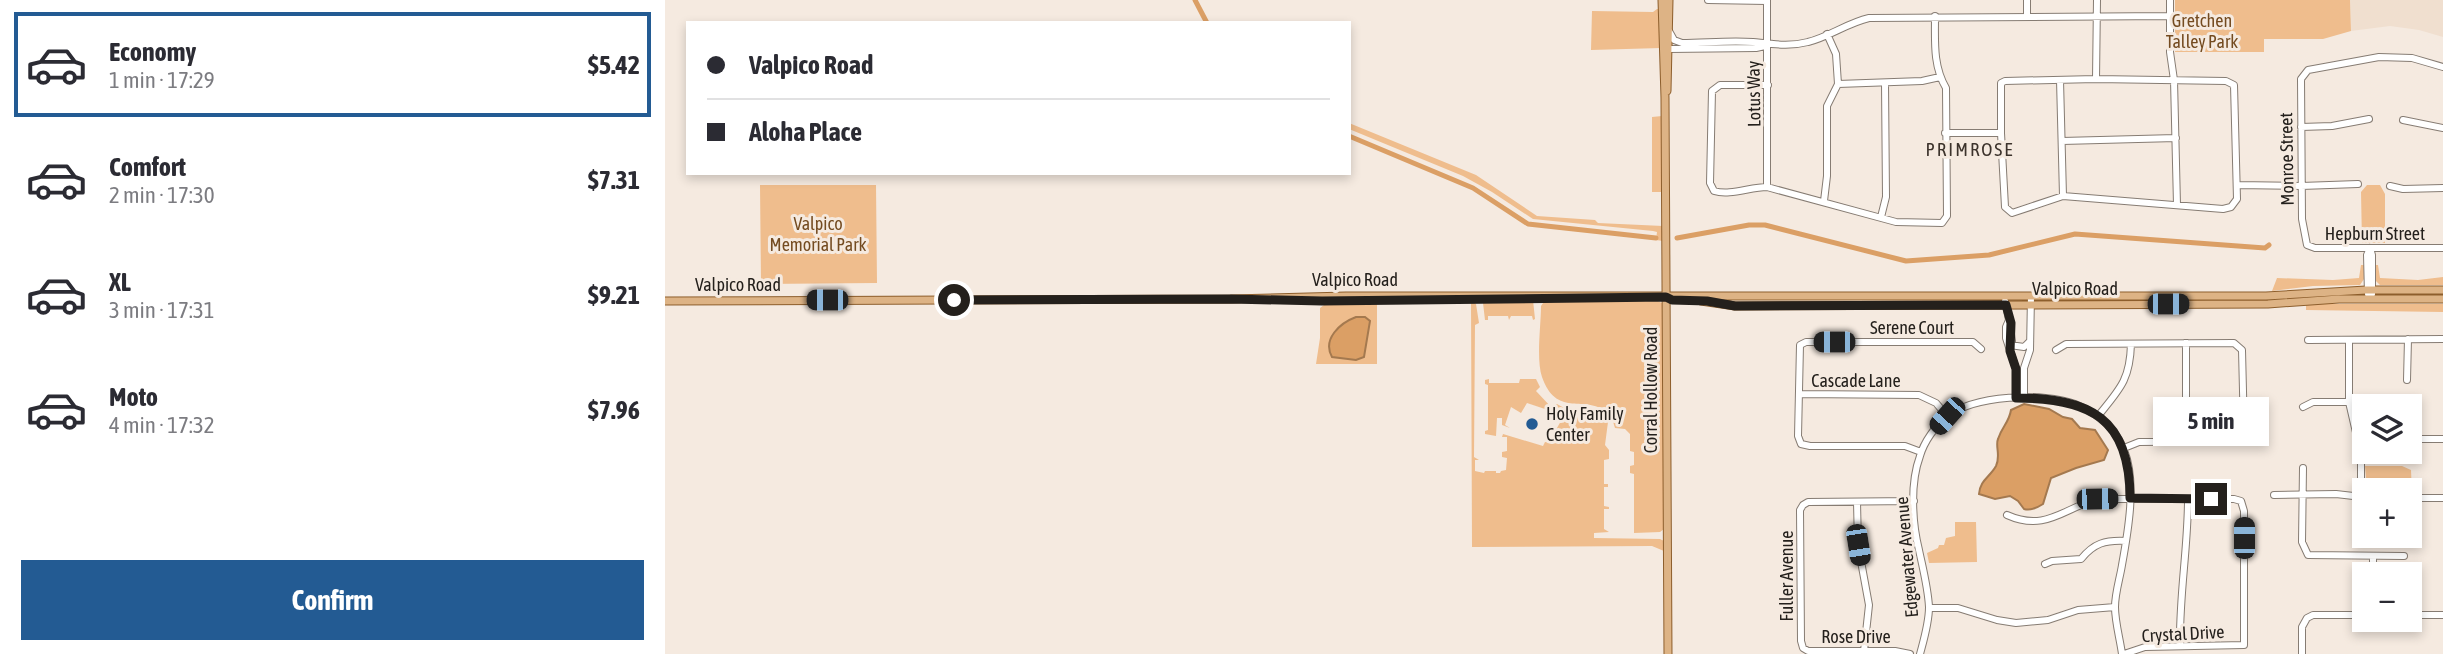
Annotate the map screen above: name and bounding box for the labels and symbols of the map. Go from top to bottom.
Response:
park label: Gretchen Talley Park [2166,10,2238,52]
street label: Lotus Way [1742,61,1765,127]
street label: Monroe Street [2275,112,2298,206]
district label: PRIMROSE [1926,138,2014,160]
park label: Valpico Memorial Park [770,213,866,255]
street label: Hepburn Street [2325,223,2425,244]
street label: Valpico Road [1312,269,1398,290]
street label: Valpico Road [695,274,781,295]
street label: Valpico Road [2032,278,2118,299]
route start [938,284,970,316]
car [807,290,849,311]
car [2148,294,2190,315]
street label: Serene Court [1870,317,1954,338]
street label: Corral Hollow Road [1640,327,1661,453]
car [1814,332,1856,353]
street label: Cascade Lane [1811,370,1901,391]
car [1926,393,1969,439]
callout: 5 min [2153,398,2269,447]
place label: Holy Family Center [1546,403,1624,445]
marker: Holy Family Center [1524,416,1540,432]
route end [2195,483,2227,515]
car [2076,488,2119,510]
street label: Edgewater Avenue [1891,496,1922,618]
car [2234,517,2255,559]
car [1845,523,1872,567]
street label: Fuller Avenue [1776,531,1797,621]
street label: Crystal Drive [2141,621,2225,646]
street label: Rose Drive [1821,626,1891,647]

